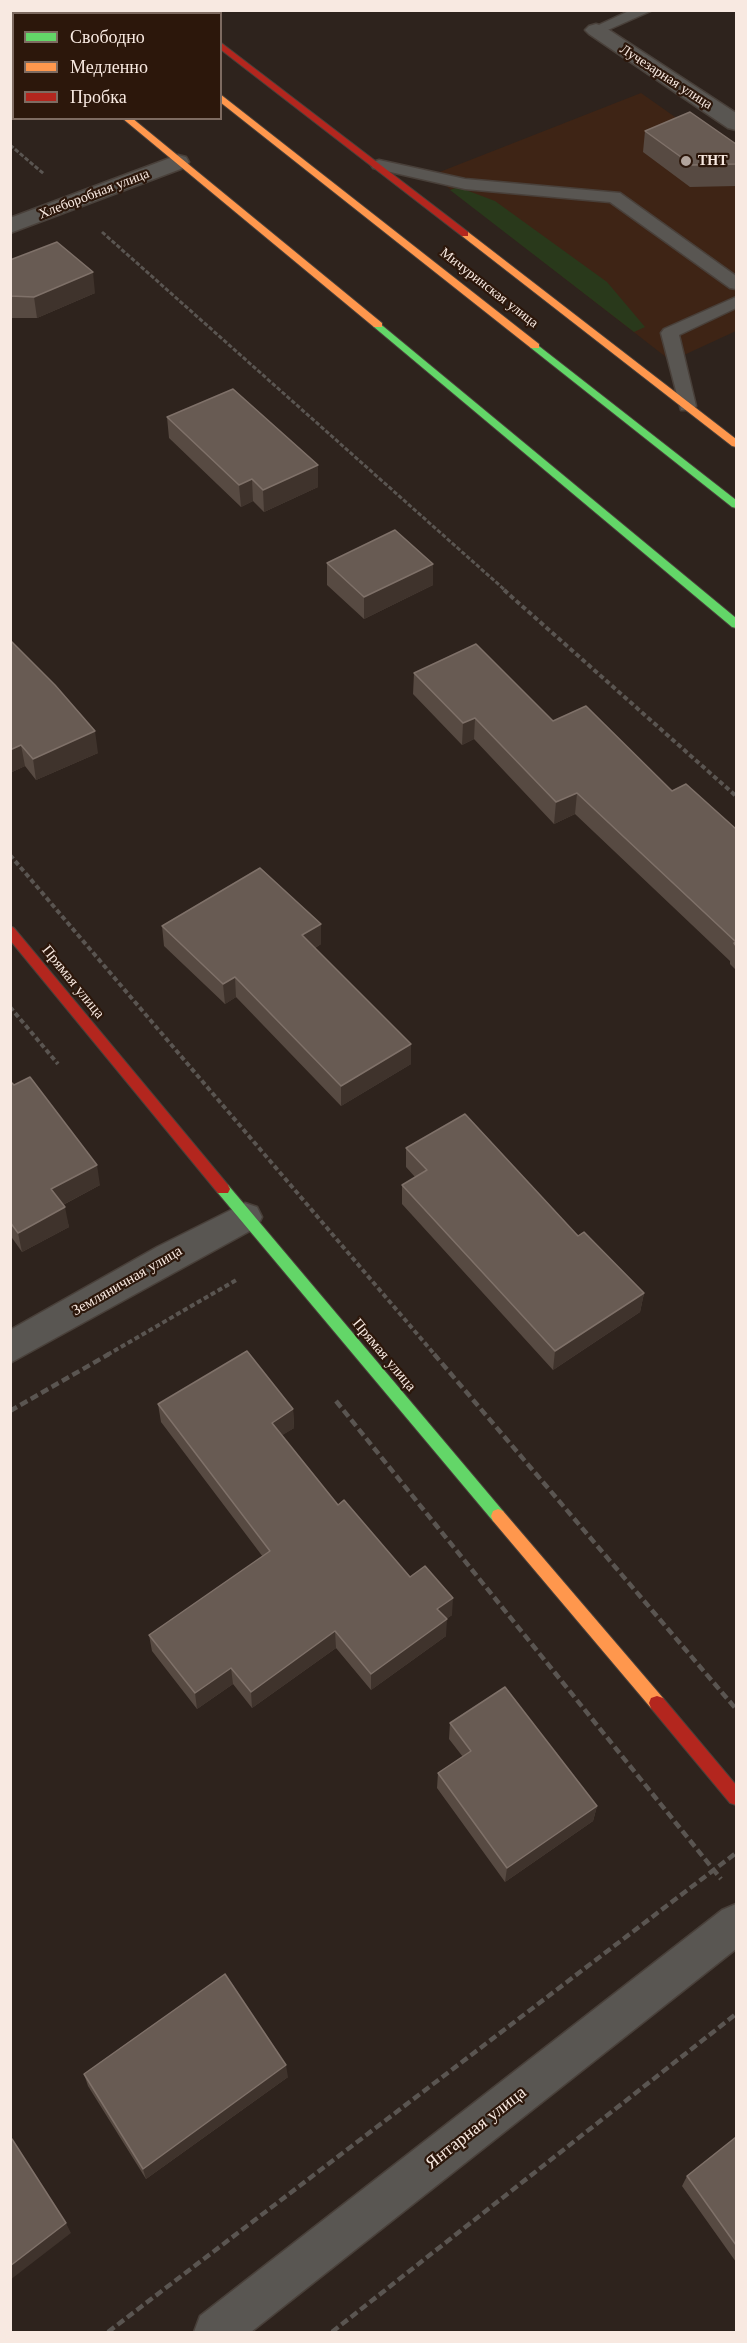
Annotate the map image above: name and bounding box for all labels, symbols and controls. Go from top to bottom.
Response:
legend [12,12,222,120]
text: Свободно [70,26,145,48]
street label: Лучезарная улица [617,41,715,113]
text: Медленно [70,56,148,78]
text: Пробка [70,86,127,108]
place label: ТНТ [698,153,728,169]
marker: ТНТ [679,154,693,168]
street label: Хлеборобная улица [36,165,152,223]
street label: Мичуринская улица [437,244,541,332]
street label: Прямая улица [38,942,108,1022]
street label: Земляничная улица [69,1242,185,1320]
street label: Прямая улица [348,1315,420,1395]
street label: Янтарная улица [421,2082,531,2174]

